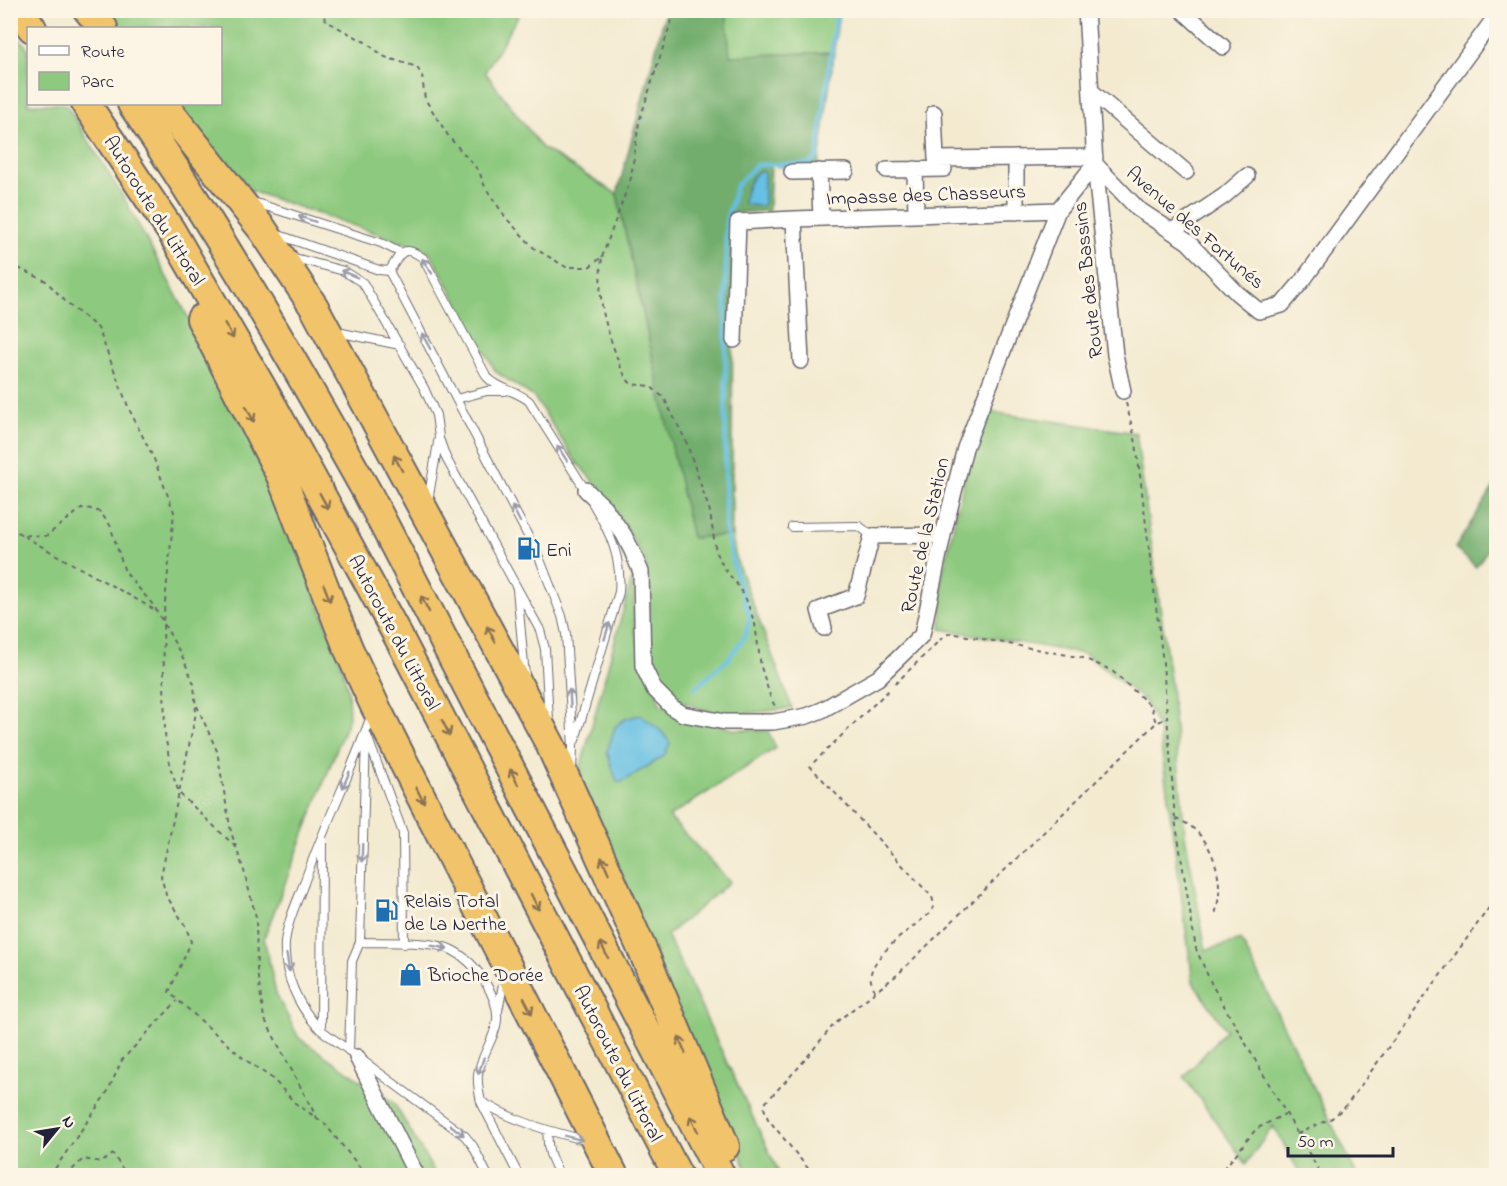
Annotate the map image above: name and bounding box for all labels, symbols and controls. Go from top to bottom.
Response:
legend [27,27,222,105]
text: Route [81,40,126,66]
text: Parc [81,70,114,96]
street label: Autoroute du Littoral [95,131,211,292]
street label: Avenue des Fortunés [1119,161,1270,297]
street label: Impasse des Chasseurs [826,179,1027,214]
street label: Route des Bassins [1067,200,1112,359]
one-way arrow [298,213,317,224]
one-way arrow [421,258,433,274]
one-way arrow [340,268,358,280]
one-way arrow [223,322,235,339]
one-way arrow [420,333,432,350]
one-way arrow [245,404,257,422]
one-way arrow [556,445,568,461]
one-way arrow [392,455,404,472]
street label: Route de la Station [894,455,958,616]
one-way arrow [318,492,330,509]
one-way arrow [510,505,521,523]
fuel station icon: Eni [515,536,541,562]
place label: Eni [546,537,572,566]
street label: Autoroute du Littoral [340,550,446,716]
one-way arrow [322,583,333,602]
one-way arrow [418,596,430,614]
one-way arrow [602,622,613,641]
one-way arrow [485,626,496,644]
one-way arrow [564,688,575,708]
one-way arrow [440,719,452,737]
one-way arrow [508,769,520,787]
one-way arrow [339,770,351,788]
one-way arrow [415,785,427,803]
one-way arrow [357,842,368,862]
one-way arrow [599,857,611,875]
place label: Relais Total de La Nerthe [404,888,506,940]
one-way arrow [530,892,541,910]
fuel station icon: Relais Total de La Nerthe [373,898,399,924]
one-way arrow [429,942,448,953]
one-way arrow [598,942,609,960]
one-way arrow [283,953,294,973]
shop icon: Brioche Dorée [397,961,423,987]
place label: Brioche Dorée [427,962,543,991]
street label: Autoroute du Littoral [565,981,669,1147]
one-way arrow [523,996,534,1014]
one-way arrow [676,1036,687,1054]
one-way arrow [475,1056,486,1075]
north arrow [27,1099,87,1159]
text: N [55,1112,81,1133]
one-way arrow [688,1115,699,1133]
scale bar [1288,1120,1393,1158]
one-way arrow [449,1124,465,1137]
text: 50 m [1297,1130,1334,1156]
one-way arrow [564,1132,583,1144]

